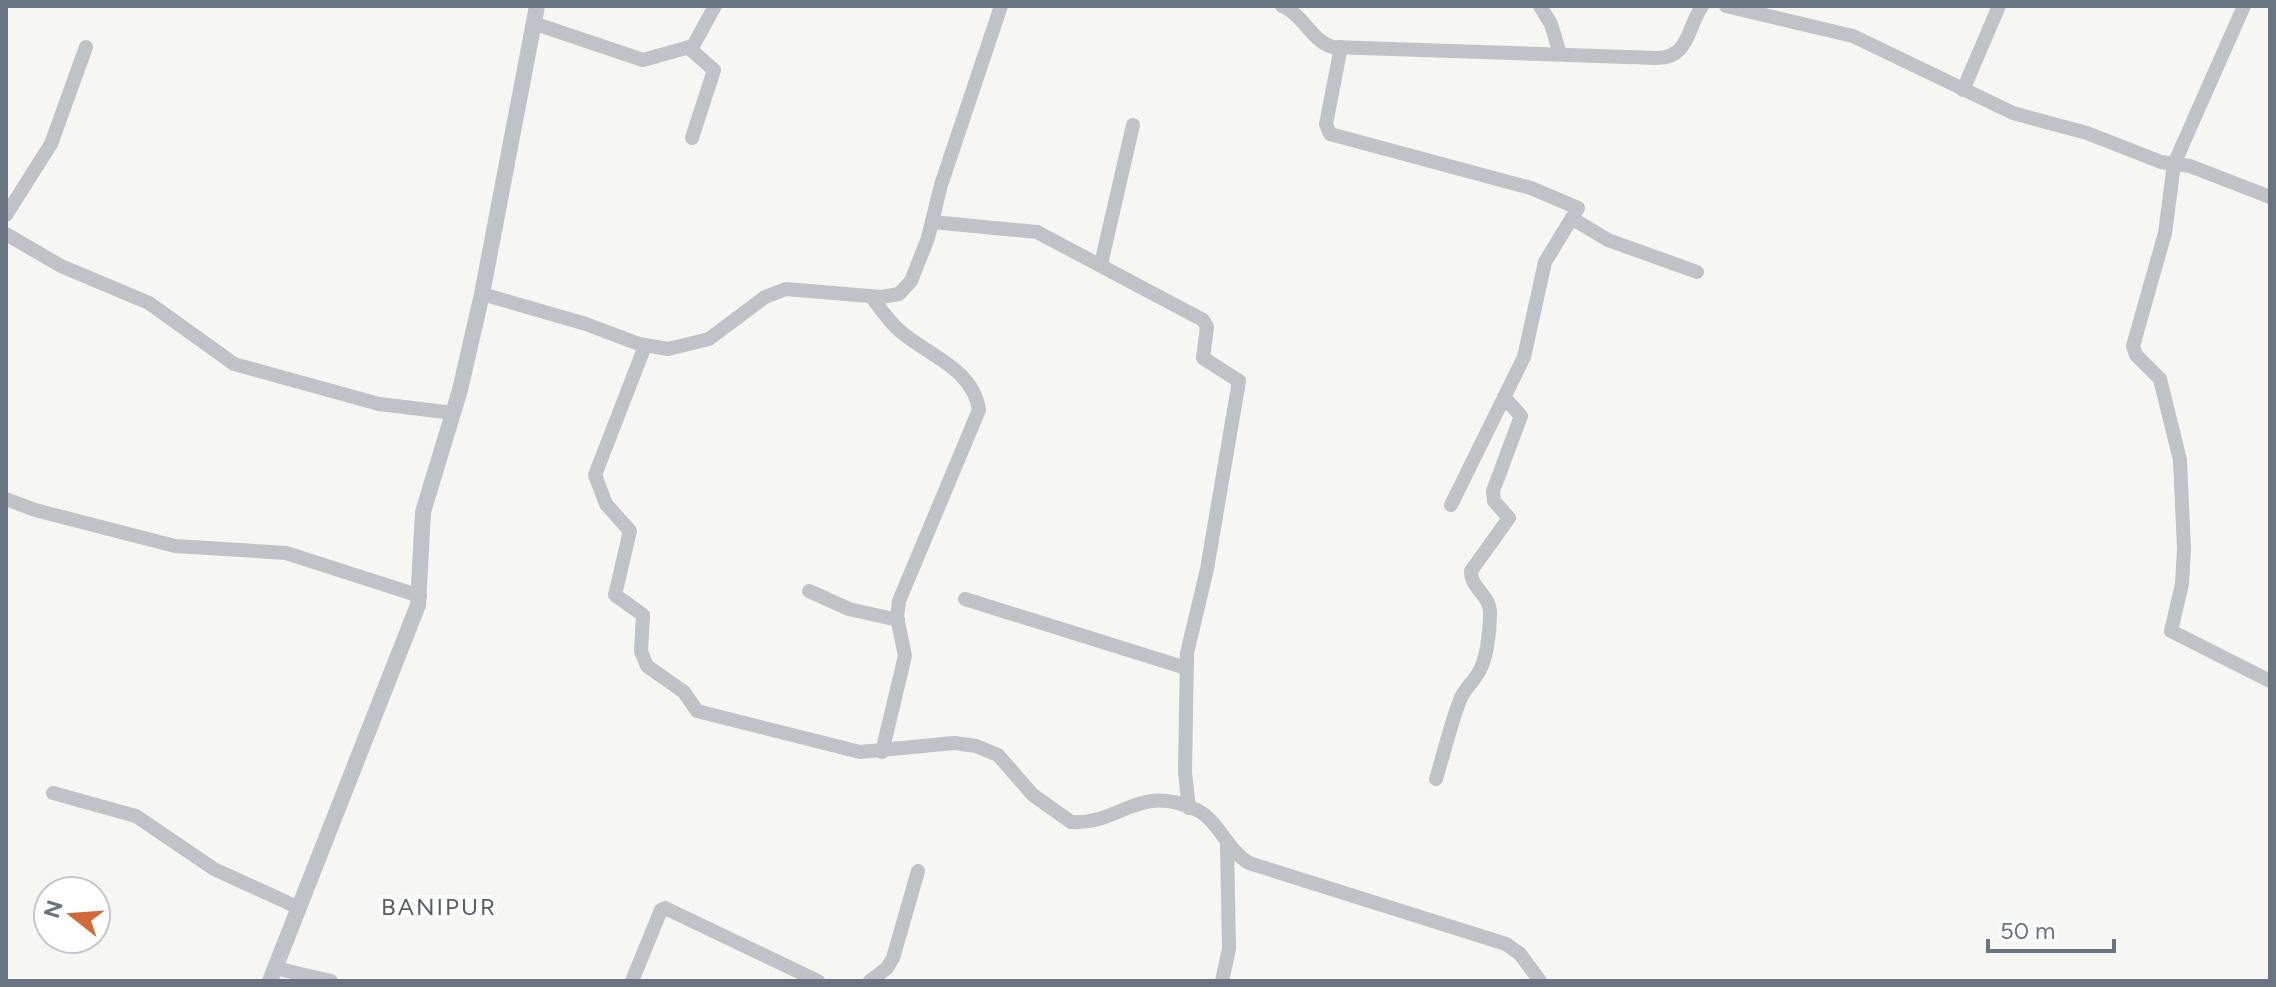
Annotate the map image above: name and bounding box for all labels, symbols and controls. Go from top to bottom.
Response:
north arrow [32,875,112,955]
district label: BANIPUR [381,892,497,921]
text: N [38,897,69,921]
scale bar [1988,903,2114,953]
text: 50 m [2000,916,2056,945]

